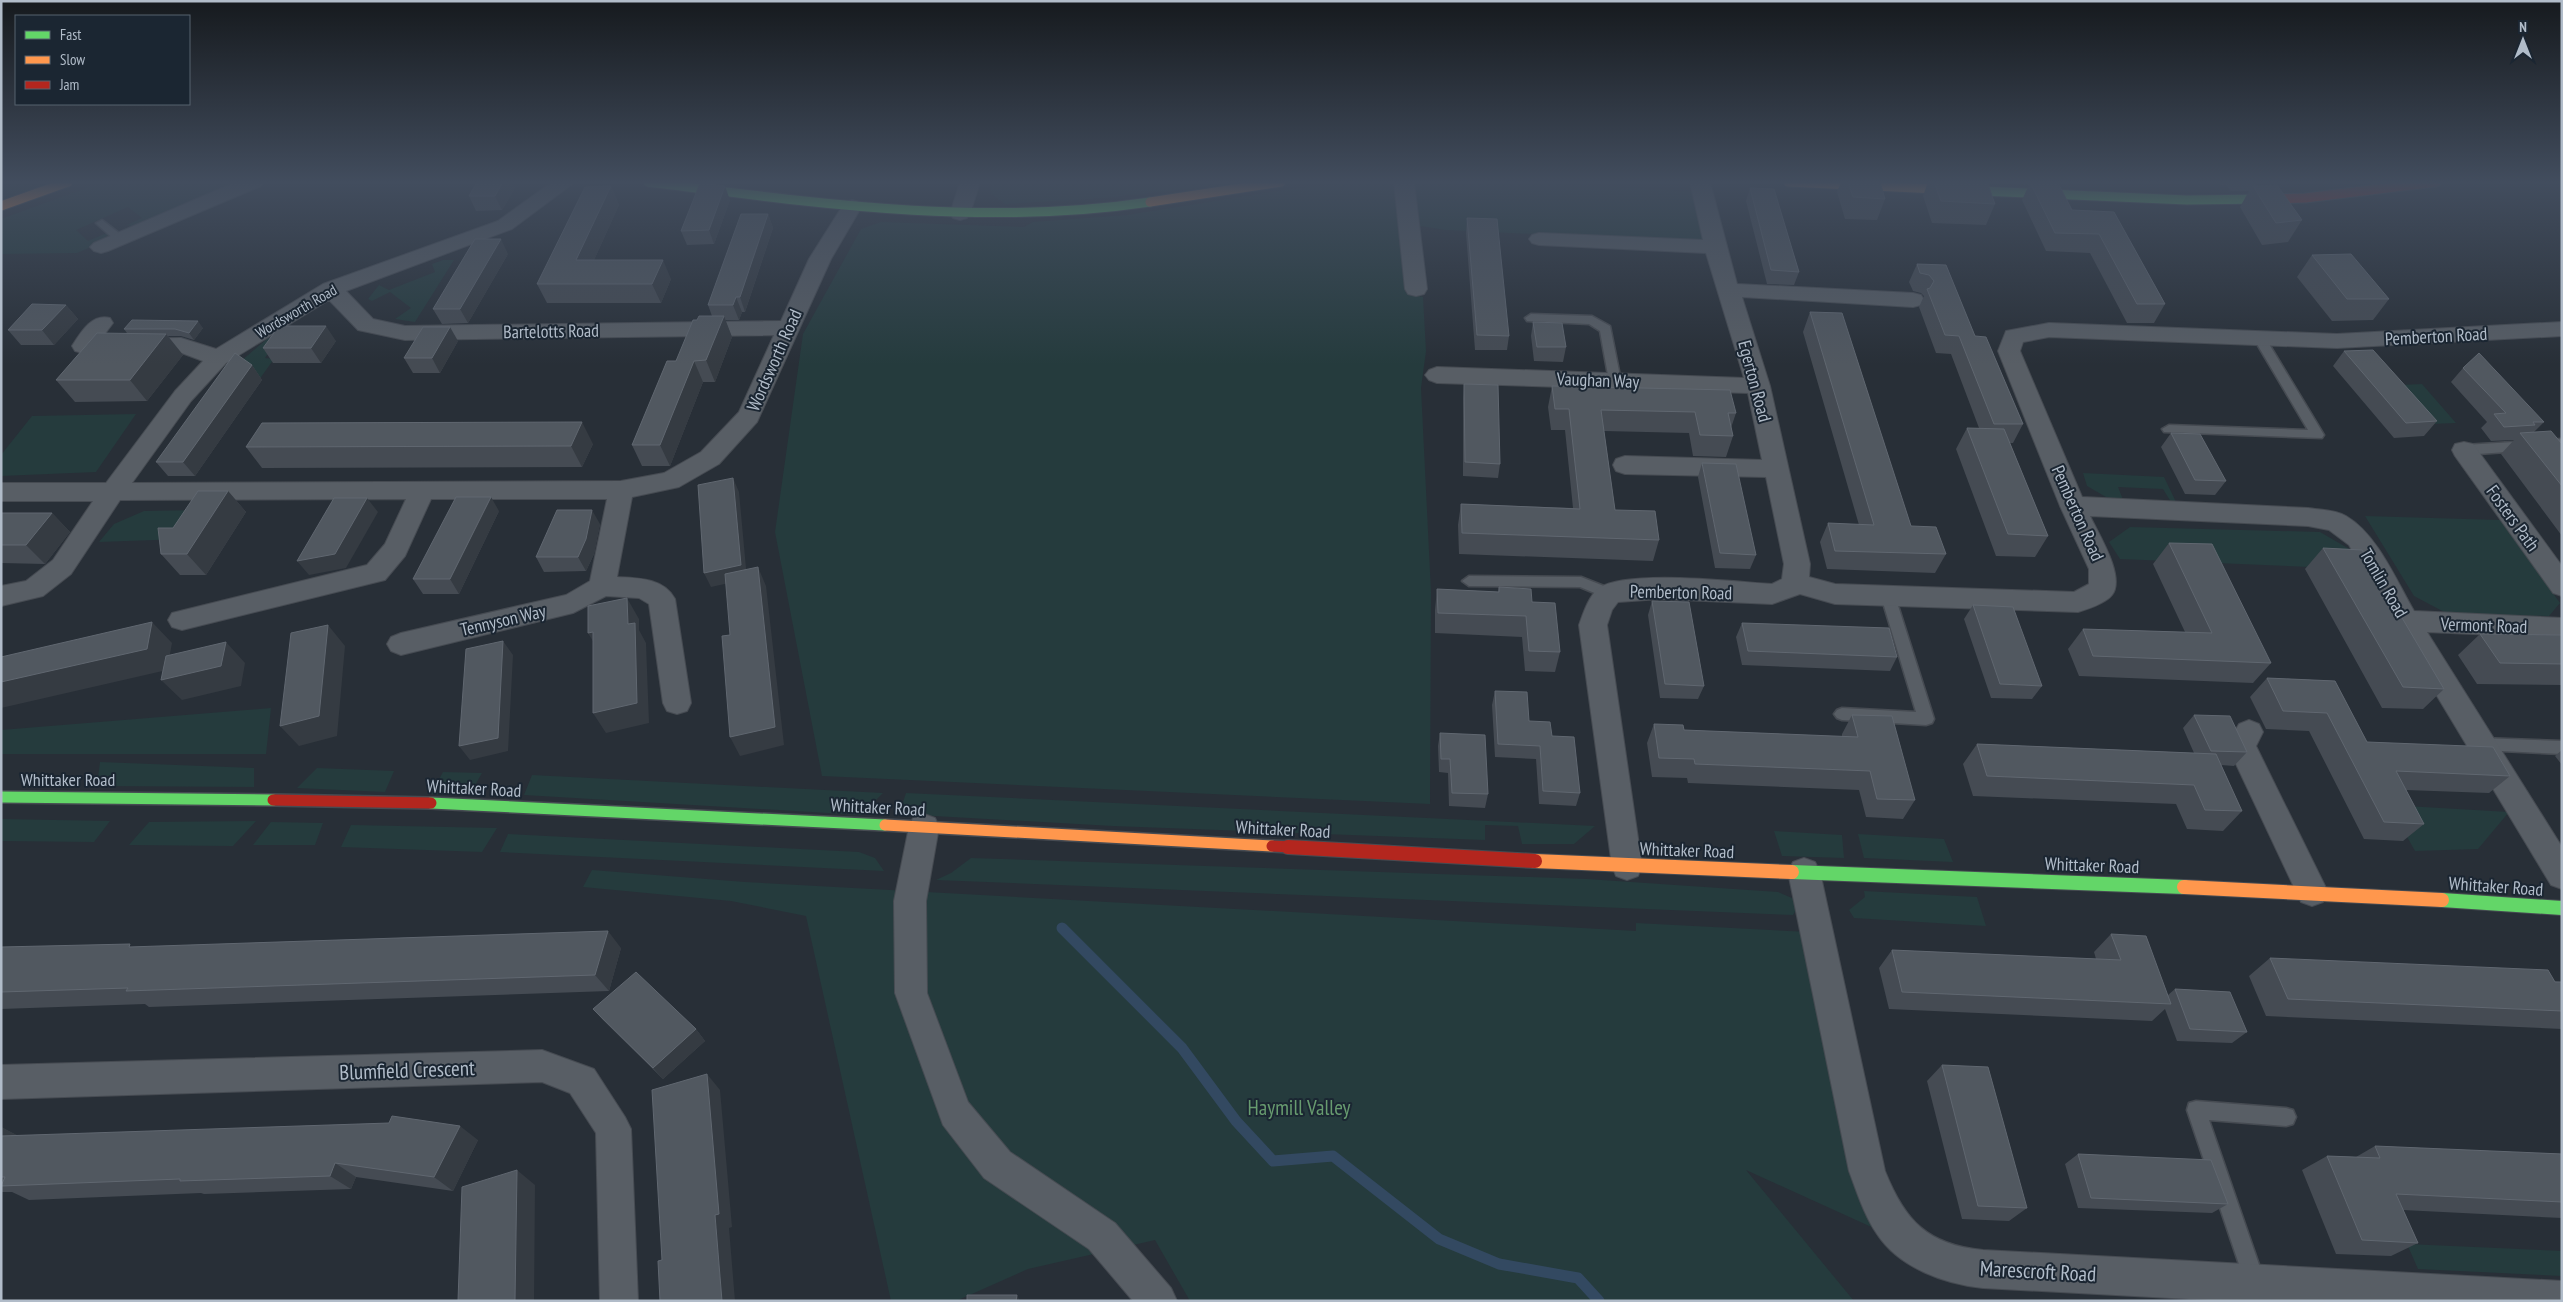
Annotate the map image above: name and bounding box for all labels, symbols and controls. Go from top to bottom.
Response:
legend [15,15,190,105]
north arrow [2498,15,2548,65]
text: N [2519,18,2527,36]
text: Fast [60,25,81,44]
text: Slow [60,50,85,69]
text: Jam [59,75,79,94]
street label: Wordsworth Road [252,280,340,342]
street label: Wordsworth Road [741,306,807,414]
street label: Bartelotts Road [503,319,599,343]
street label: Pemberton Road [2384,322,2488,350]
street label: Egerton Road [1733,338,1777,424]
street label: Vaughan Way [1555,367,1640,393]
street label: Pemberton Road [2047,462,2109,564]
street label: Fosters Path [2481,480,2545,556]
street label: Tomlin Road [2355,544,2413,622]
street label: Pemberton Road [1630,580,1732,604]
street label: Tennyson Way [458,599,548,641]
street label: Vermont Road [2439,612,2528,638]
street label: Whittaker Road [21,768,115,791]
street label: Whittaker Road [426,774,522,802]
street label: Whittaker Road [830,793,926,821]
street label: Whittaker Road [1235,815,1331,843]
street label: Whittaker Road [1639,837,1735,863]
street label: Whittaker Road [2044,852,2140,878]
street label: Whittaker Road [2448,871,2544,901]
street label: Blumfield Crescent [339,1054,475,1086]
park label: Haymill Valley [1248,1094,1350,1121]
street label: Marescroft Road [1979,1254,2097,1288]

